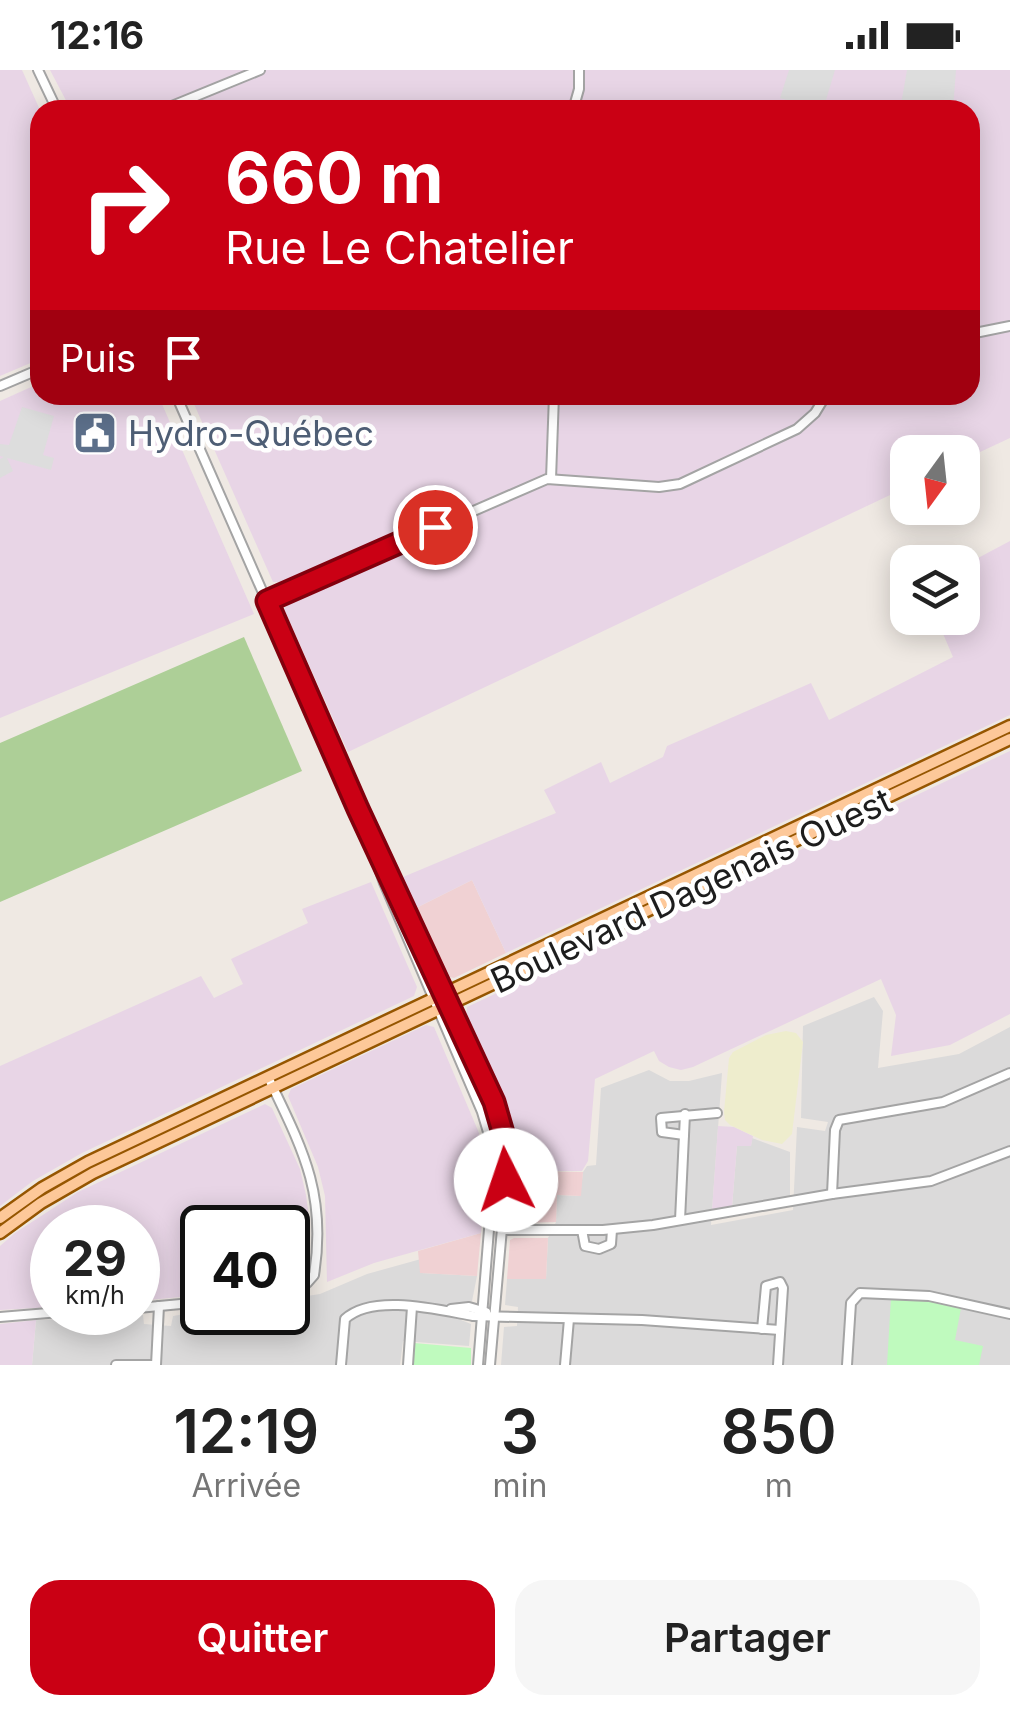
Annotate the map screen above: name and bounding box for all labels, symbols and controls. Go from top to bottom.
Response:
text: 12:16 [50,12,144,58]
text: 660 m [225,135,444,220]
icon: right [60,140,190,270]
text: Rue Le Chatelier [225,220,574,275]
icon: arrive [156,330,211,385]
text: Puis [60,335,136,381]
public building icon: Hydro-Québec [72,410,118,456]
place label: Hydro-Québec [128,412,374,454]
north arrow [890,435,980,525]
map controls [890,435,980,635]
pin [393,485,478,570]
icon: arrive [408,500,463,555]
button: layers [890,545,980,635]
street label: Boulevard Dagenais Ouest [484,779,898,1001]
position arrow [454,1128,558,1232]
speed limit sign: 40 [180,1205,310,1335]
text: 29 [63,1228,127,1288]
text: km/h [65,1280,125,1310]
text: 12:19 [173,1395,319,1467]
text: 3 [501,1395,539,1467]
text: 850 [721,1395,837,1467]
text: Arrivée [192,1466,301,1505]
text: min [493,1466,547,1505]
text: m [765,1466,793,1505]
button: Quitter [30,1580,495,1695]
button: Partager [515,1580,980,1695]

